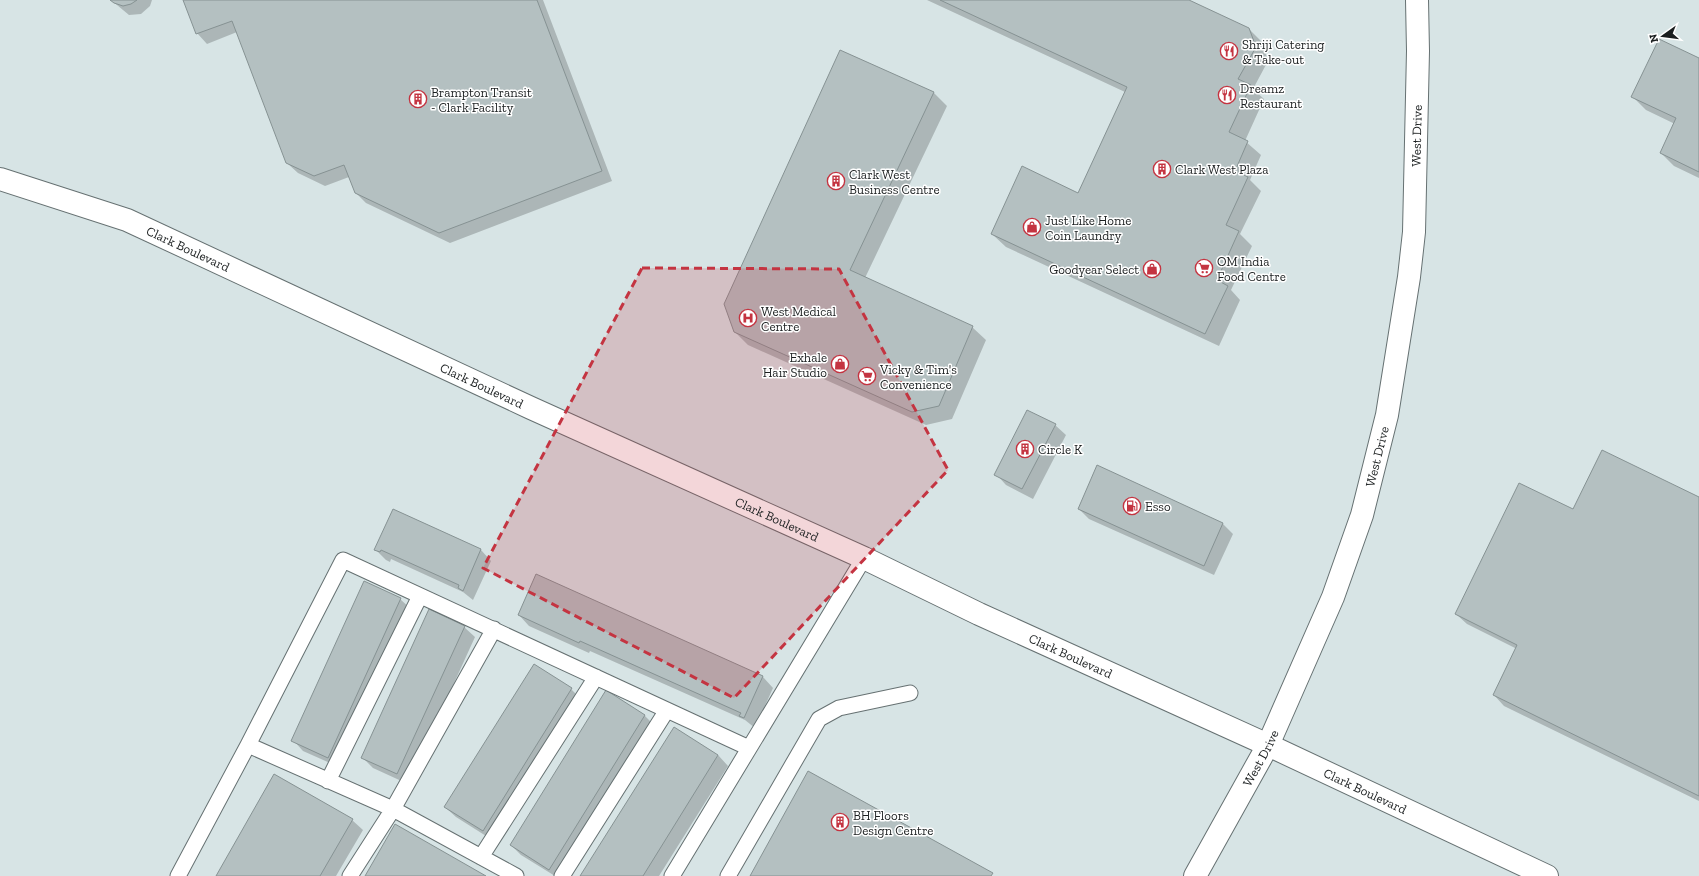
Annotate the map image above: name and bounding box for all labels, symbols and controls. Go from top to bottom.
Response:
north arrow [1643,16,1683,56]
text: N [1646,32,1661,44]
place label: Shriji Catering & Take-out [1242,37,1324,67]
restaurant icon: Shriji Catering & Take-out [1219,41,1239,61]
place label: Dreamz Restaurant [1240,81,1302,111]
place label: Brampton Transit - Clark Facility [431,85,532,115]
restaurant icon: Dreamz Restaurant [1217,85,1237,105]
building icon: Brampton Transit - Clark Facility [408,89,428,109]
street label: West Drive [1408,105,1424,167]
building icon: Clark West Plaza [1152,159,1172,179]
place label: Clark West Plaza [1175,162,1269,177]
place label: Clark West Business Centre [849,167,940,197]
building icon: Clark West Business Centre [826,171,846,191]
place label: Just Like Home Coin Laundry [1045,213,1131,243]
shop icon: Just Like Home Coin Laundry [1022,217,1042,237]
street label: Clark Boulevard [144,223,232,274]
place label: OM India Food Centre [1217,254,1286,284]
supermarket icon: OM India Food Centre [1194,258,1214,278]
shop icon: Goodyear Select [1142,259,1162,279]
place label: Goodyear Select [1049,262,1139,277]
place label: West Medical Centre [761,304,836,334]
hospital icon: West Medical Centre [738,308,758,328]
place label: Exhale Hair Studio [763,350,827,380]
shop icon: Exhale Hair Studio [830,354,850,374]
street label: Clark Boulevard [438,359,526,411]
place label: Vicky & Tim's Convenience [879,362,957,392]
supermarket icon: Vicky & Tim's Convenience [857,366,877,386]
street label: West Drive [1362,425,1391,488]
building icon: Circle K [1015,439,1035,459]
place label: Circle K [1038,442,1083,457]
street label: Clark Boulevard [733,494,821,544]
fuel station icon: Esso [1122,496,1142,516]
place label: Esso [1145,499,1171,514]
street label: Clark Boulevard [1027,630,1115,681]
street label: West Drive [1239,727,1281,789]
street label: Clark Boulevard [1321,765,1409,817]
place label: BH Floors Design Centre [853,808,933,838]
building icon: BH Floors Design Centre [830,812,850,832]

